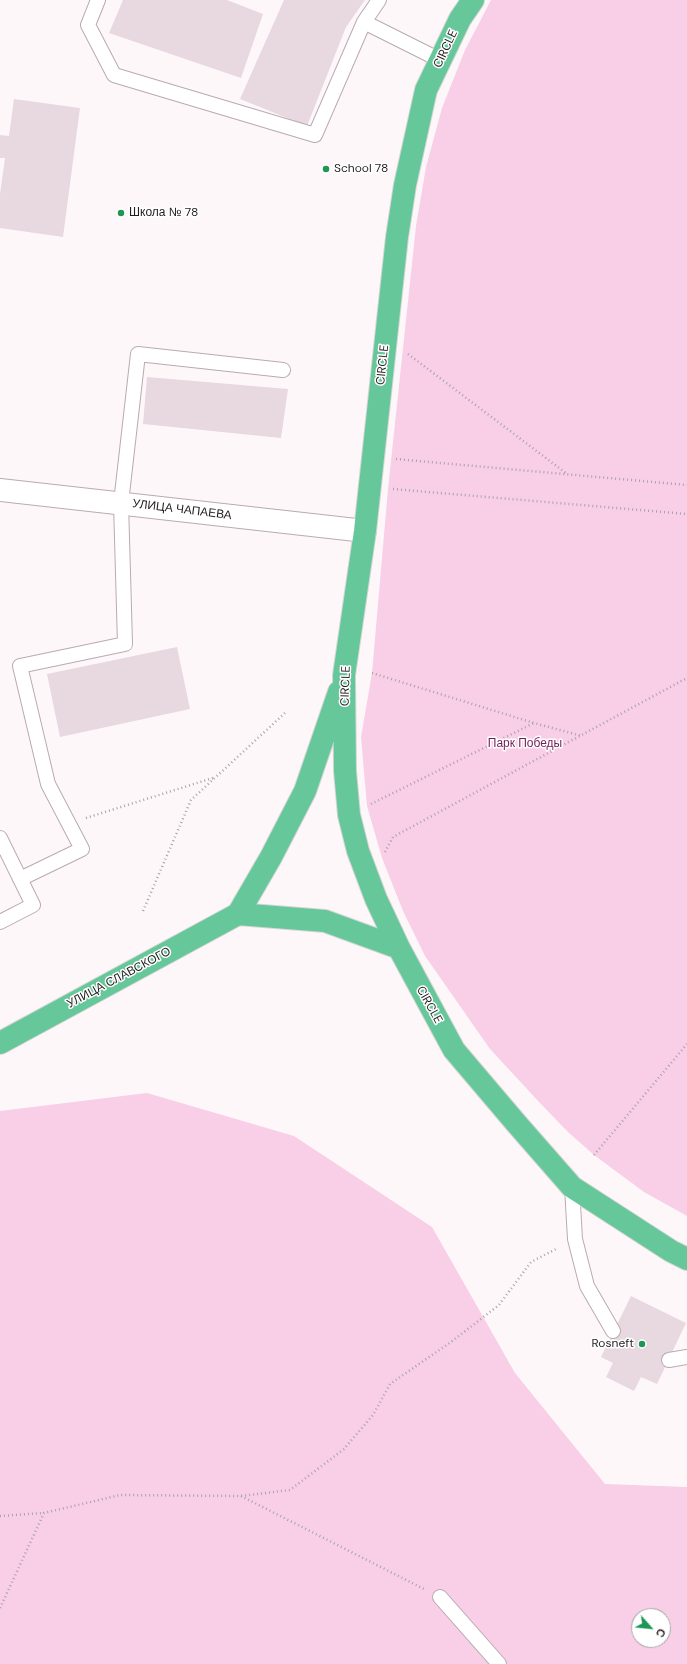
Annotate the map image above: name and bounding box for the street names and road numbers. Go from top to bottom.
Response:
street label: CIRCLE [431,28,461,70]
street label: CIRCLE [374,344,392,386]
street label: УЛИЦА ЧАПАЕВА [132,497,232,523]
street label: CIRCLE [338,666,354,706]
street label: УЛИЦА СЛАВСКОГО [65,945,173,1011]
street label: CIRCLE [413,984,445,1026]

